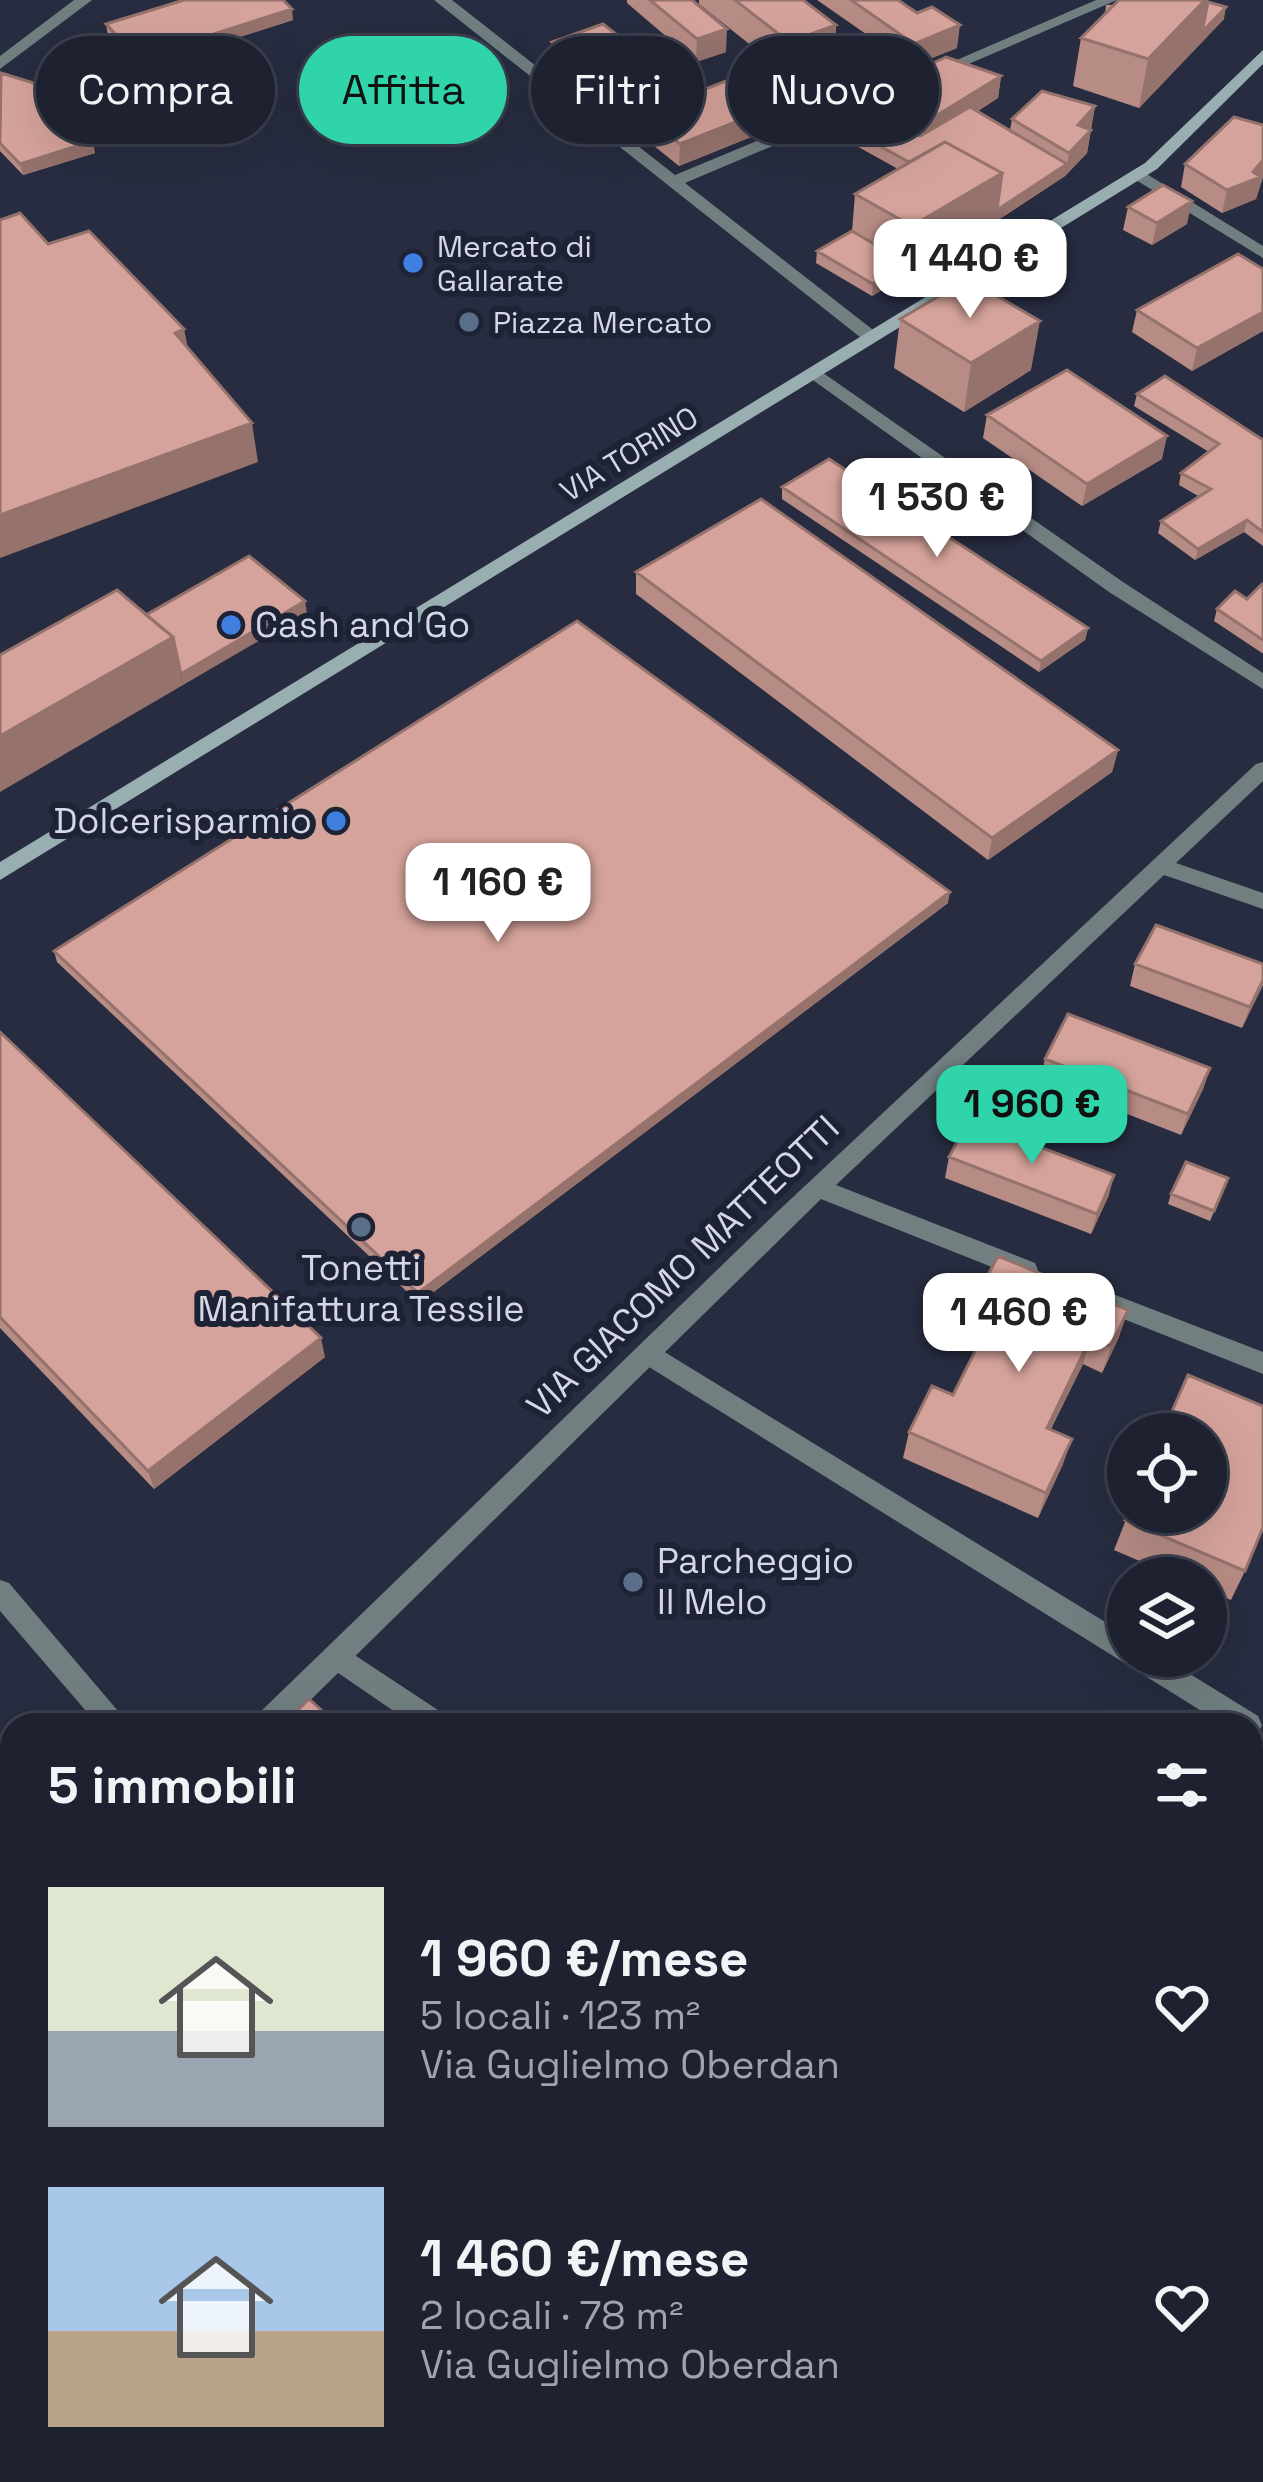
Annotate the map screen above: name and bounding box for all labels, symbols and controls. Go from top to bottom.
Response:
chip: Compra [36,36,275,144]
chip: Affitta [299,36,507,144]
chip: Filtri [531,36,704,144]
chip: Nuovo [728,36,939,144]
pin: 1 440 € [859,219,1081,321]
place label: Mercato di Gallarate [437,227,592,300]
text: 1 440 € [901,233,1039,282]
marker: Mercato di Gallarate [400,250,426,276]
place label: Piazza Mercato [493,303,712,342]
marker: Piazza Mercato [456,309,482,335]
street label: VIA TORINO [553,398,705,510]
pin: 1 530 € [826,458,1048,560]
text: 1 530 € [869,472,1005,521]
place label: Cash and Go [255,602,470,648]
marker: Cash and Go [218,612,244,638]
place label: Dolcerisparmio [53,798,312,844]
marker: Dolcerisparmio [323,808,349,834]
pin: 1 160 € [387,843,609,945]
text: 1 160 € [433,857,563,906]
pin: 1 960 € [921,1065,1143,1167]
text: 1 960 € [963,1079,1101,1128]
street label: VIA GIACOMO MATTEOTTI [517,1106,849,1428]
marker: Tonetti Manifattura Tessile [348,1214,374,1240]
place label: Tonetti Manifattura Tessile [198,1245,524,1332]
pin: 1 460 € [908,1273,1130,1375]
text: 1 460 € [950,1287,1088,1336]
map controls [1107,1413,1227,1677]
button: locate [1107,1413,1227,1533]
place label: Parcheggio Il Melo [657,1538,854,1625]
button: layers [1107,1557,1227,1677]
marker: Parcheggio Il Melo [620,1569,646,1595]
icon: filters [1149,1752,1215,1818]
text: 5 immobili [48,1753,297,1818]
text: 1 960 €/mese [420,1926,749,1991]
icon: home [144,1935,288,2079]
icon: heart [1149,1974,1215,2040]
text: 5 locali · 123 m² [420,1991,700,2040]
text: Via Guglielmo Oberdan [420,2040,840,2089]
text: 1 460 €/mese [420,2226,749,2291]
icon: home [144,2235,288,2379]
icon: heart [1149,2274,1215,2340]
text: 2 locali · 78 m² [420,2291,683,2340]
text: Via Guglielmo Oberdan [420,2340,840,2389]

